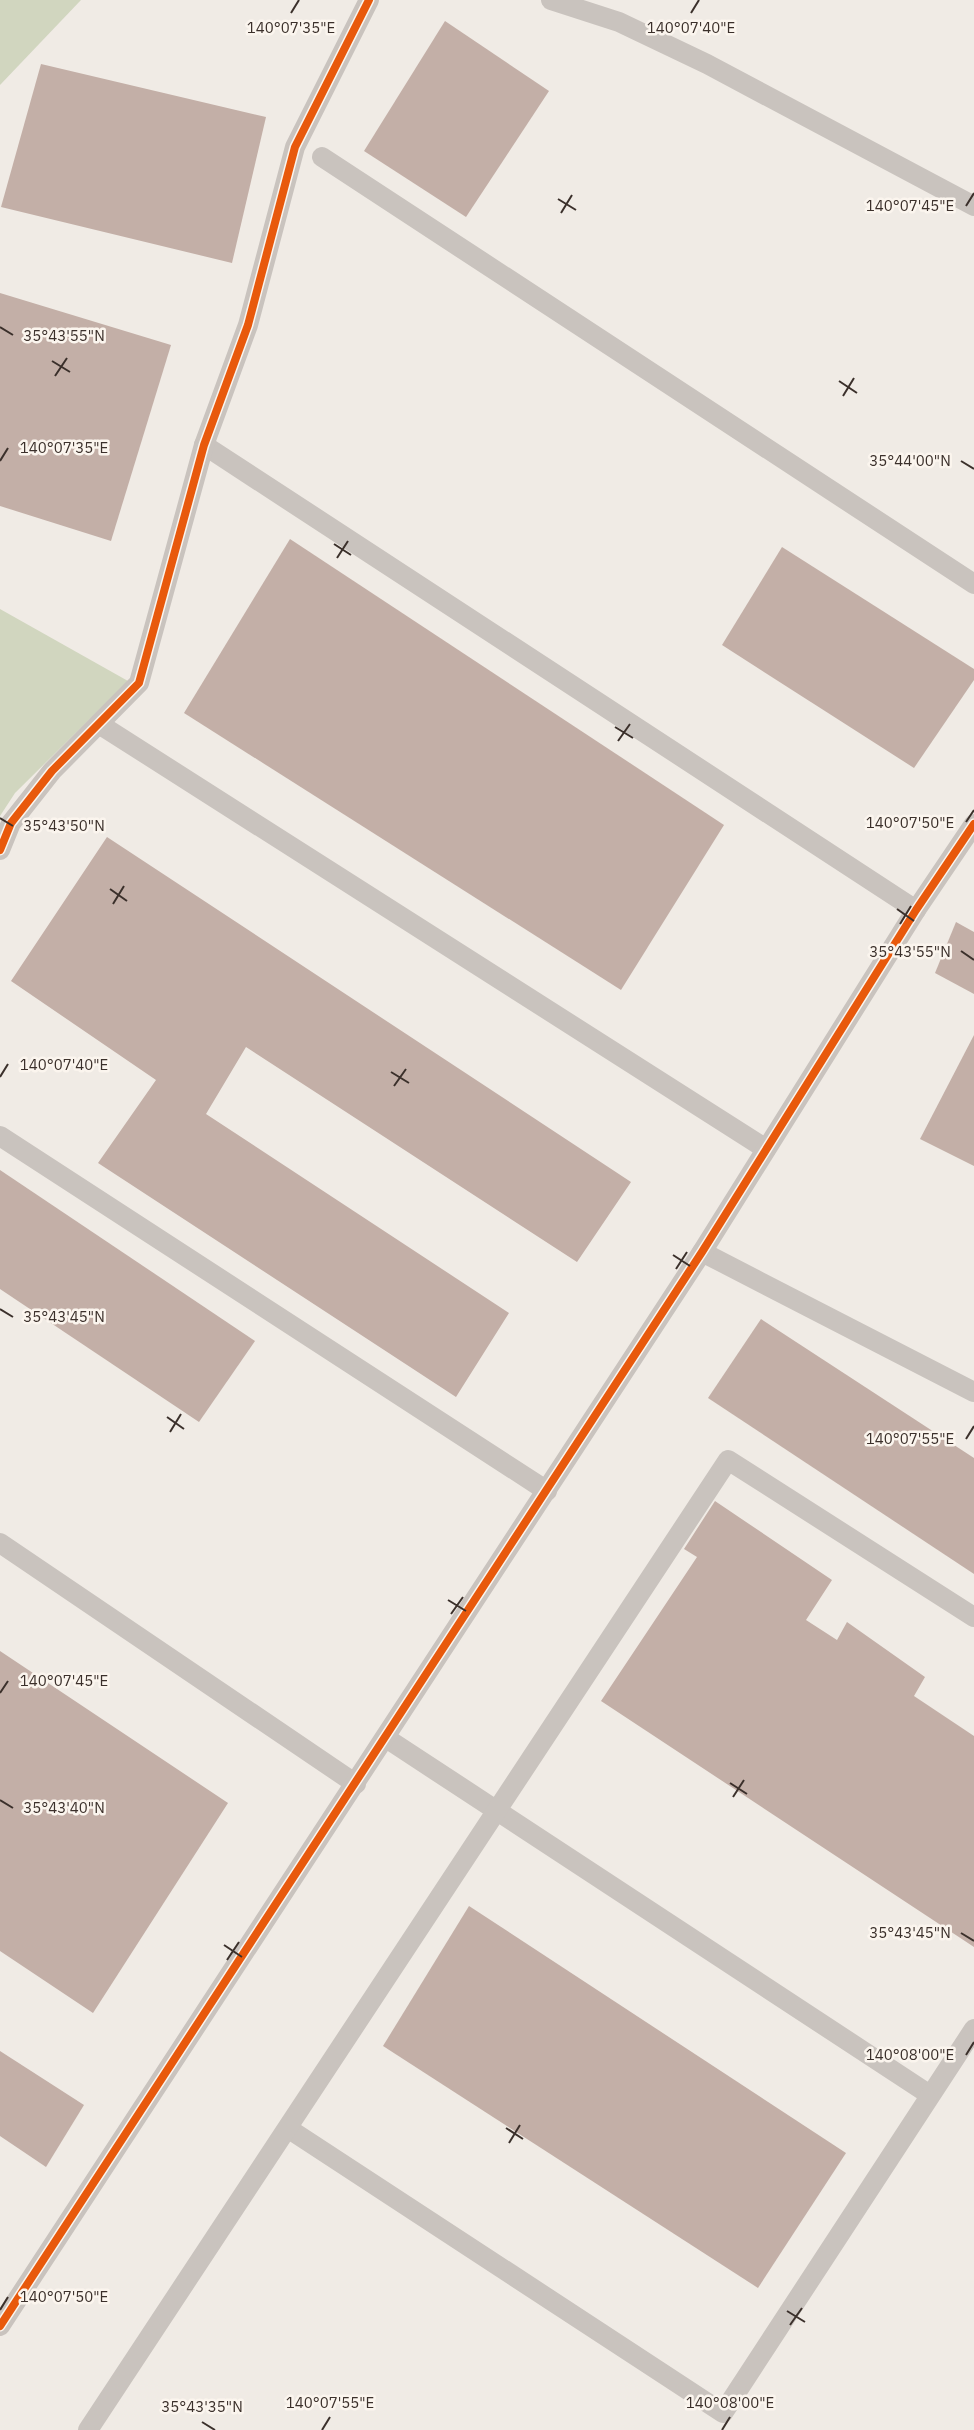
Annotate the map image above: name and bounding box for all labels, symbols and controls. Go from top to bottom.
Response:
text: 140°07'35"E [247,18,335,37]
text: 140°07'40"E [647,18,735,37]
text: 140°07'45"E [866,196,954,215]
text: 35°43'55"N [23,326,105,345]
text: 140°07'35"E [20,438,108,457]
text: 35°44'00"N [869,451,951,470]
text: 140°07'50"E [866,813,954,832]
text: 35°43'50"N [23,816,105,835]
text: 35°43'55"N [869,942,951,961]
text: 140°07'40"E [20,1055,108,1074]
text: 35°43'45"N [23,1307,105,1326]
text: 140°07'55"E [866,1429,954,1448]
text: 140°07'45"E [20,1671,108,1690]
text: 35°43'40"N [23,1798,105,1817]
text: 35°43'45"N [869,1923,951,1942]
text: 140°08'00"E [866,2045,954,2064]
text: 140°07'50"E [20,2287,108,2306]
text: 140°07'55"E [286,2393,374,2412]
text: 140°08'00"E [686,2393,774,2412]
text: 35°43'35"N [161,2397,243,2416]

